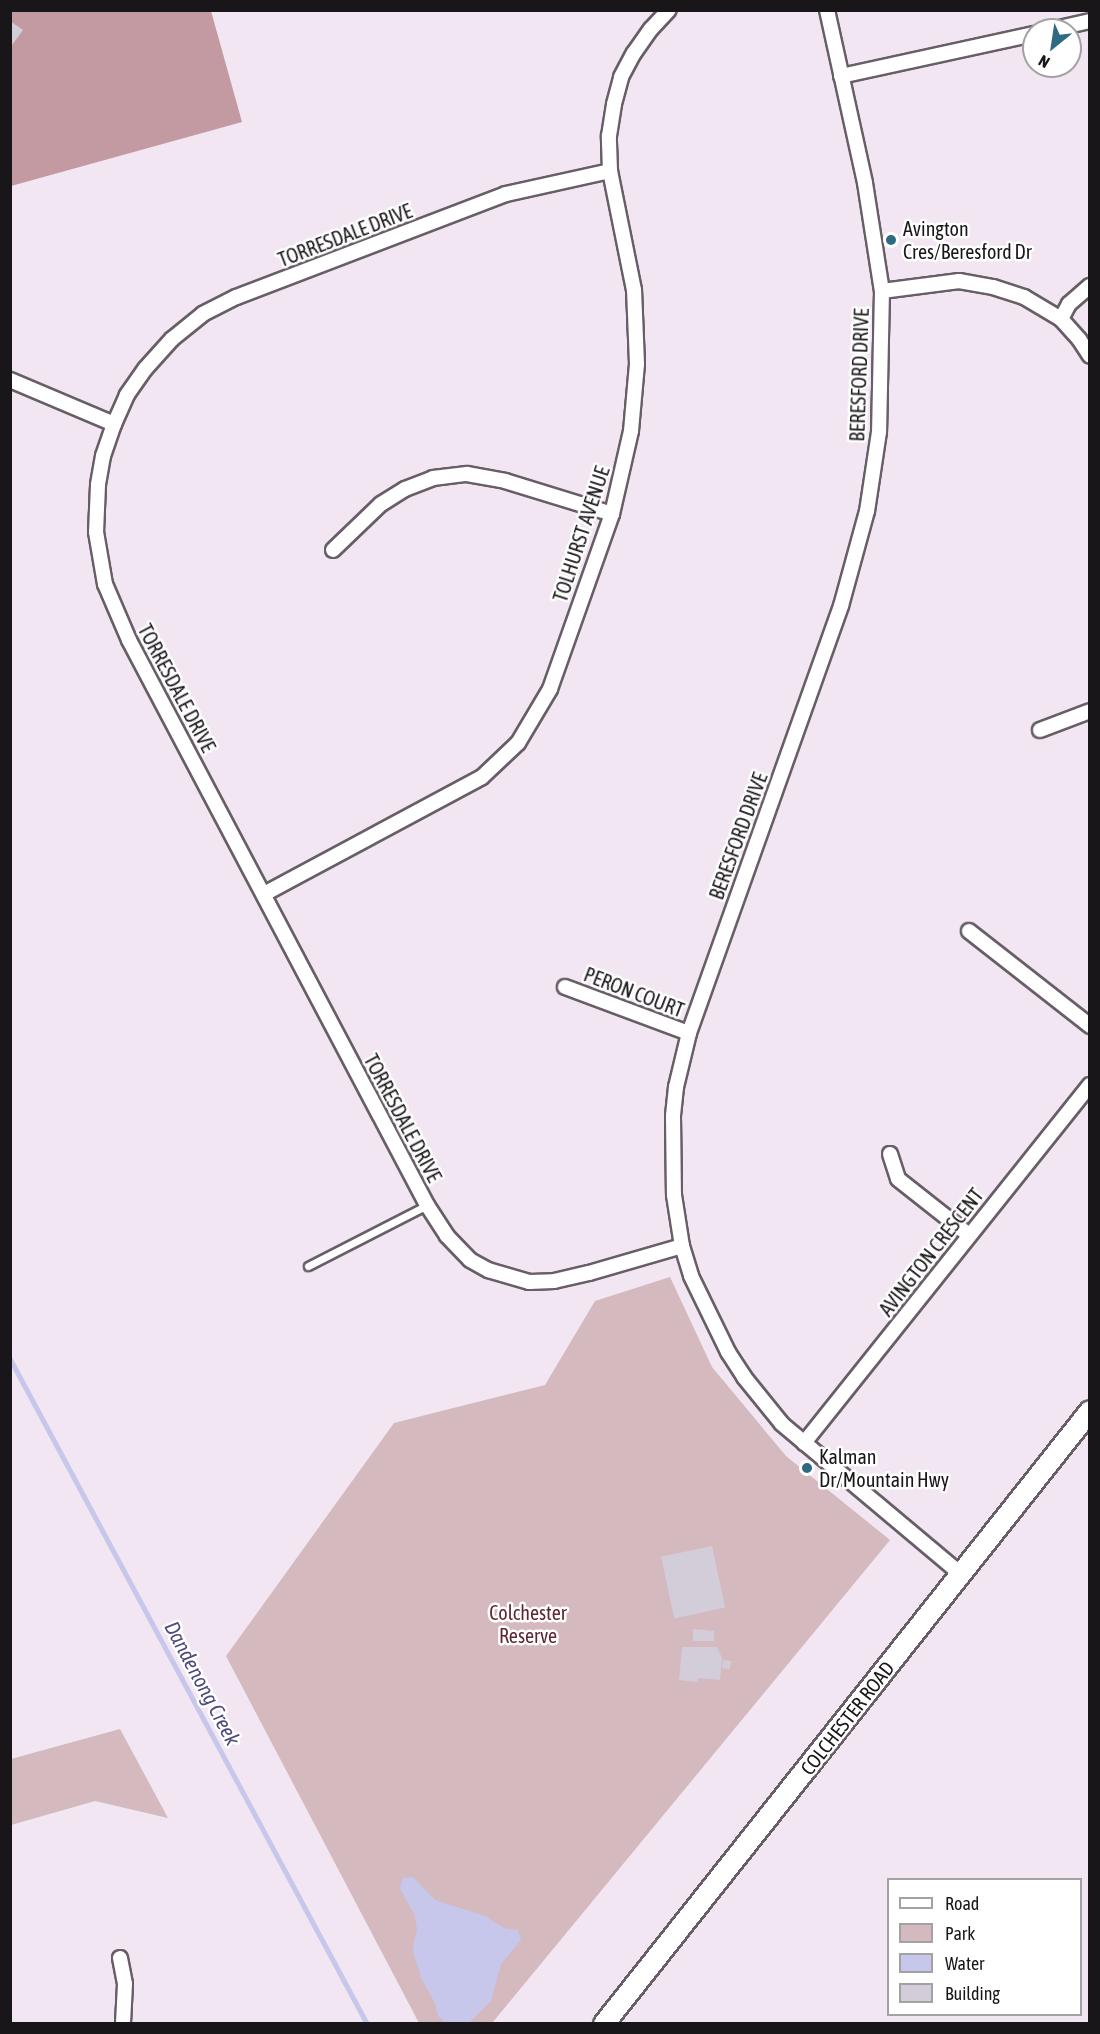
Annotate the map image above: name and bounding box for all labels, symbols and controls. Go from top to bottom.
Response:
north arrow [1022,18,1082,78]
text: N [1035,52,1053,72]
street label: TORRESDALE DRIVE [275,198,415,272]
place label: Avington Cres/Beresford Dr [903,216,1032,263]
marker: Avington Cres/Beresford Dr [884,233,898,247]
street label: BERESFORD DRIVE [845,308,873,442]
street label: TOLHURST AVENUE [548,463,614,605]
street label: TORRESDALE DRIVE [133,620,221,756]
street label: BERESFORD DRIVE [704,769,772,903]
street label: PERON COURT [581,962,687,1022]
street label: TORRESDALE DRIVE [359,1050,447,1186]
street label: AVINGTON CRESCENT [874,1183,988,1321]
place label: Kalman Dr/Mountain Hwy [819,1444,949,1491]
marker: Kalman Dr/Mountain Hwy [800,1461,814,1475]
park label: Colchester Reserve [489,1600,567,1647]
water label: Dandenong Creek [160,1617,246,1749]
street label: COLCHESTER ROAD [795,1656,899,1780]
legend [887,1878,1082,2016]
text: Road [945,1893,979,1914]
text: Park [945,1923,975,1944]
text: Water [945,1953,984,1974]
text: Building [945,1983,1000,2004]

